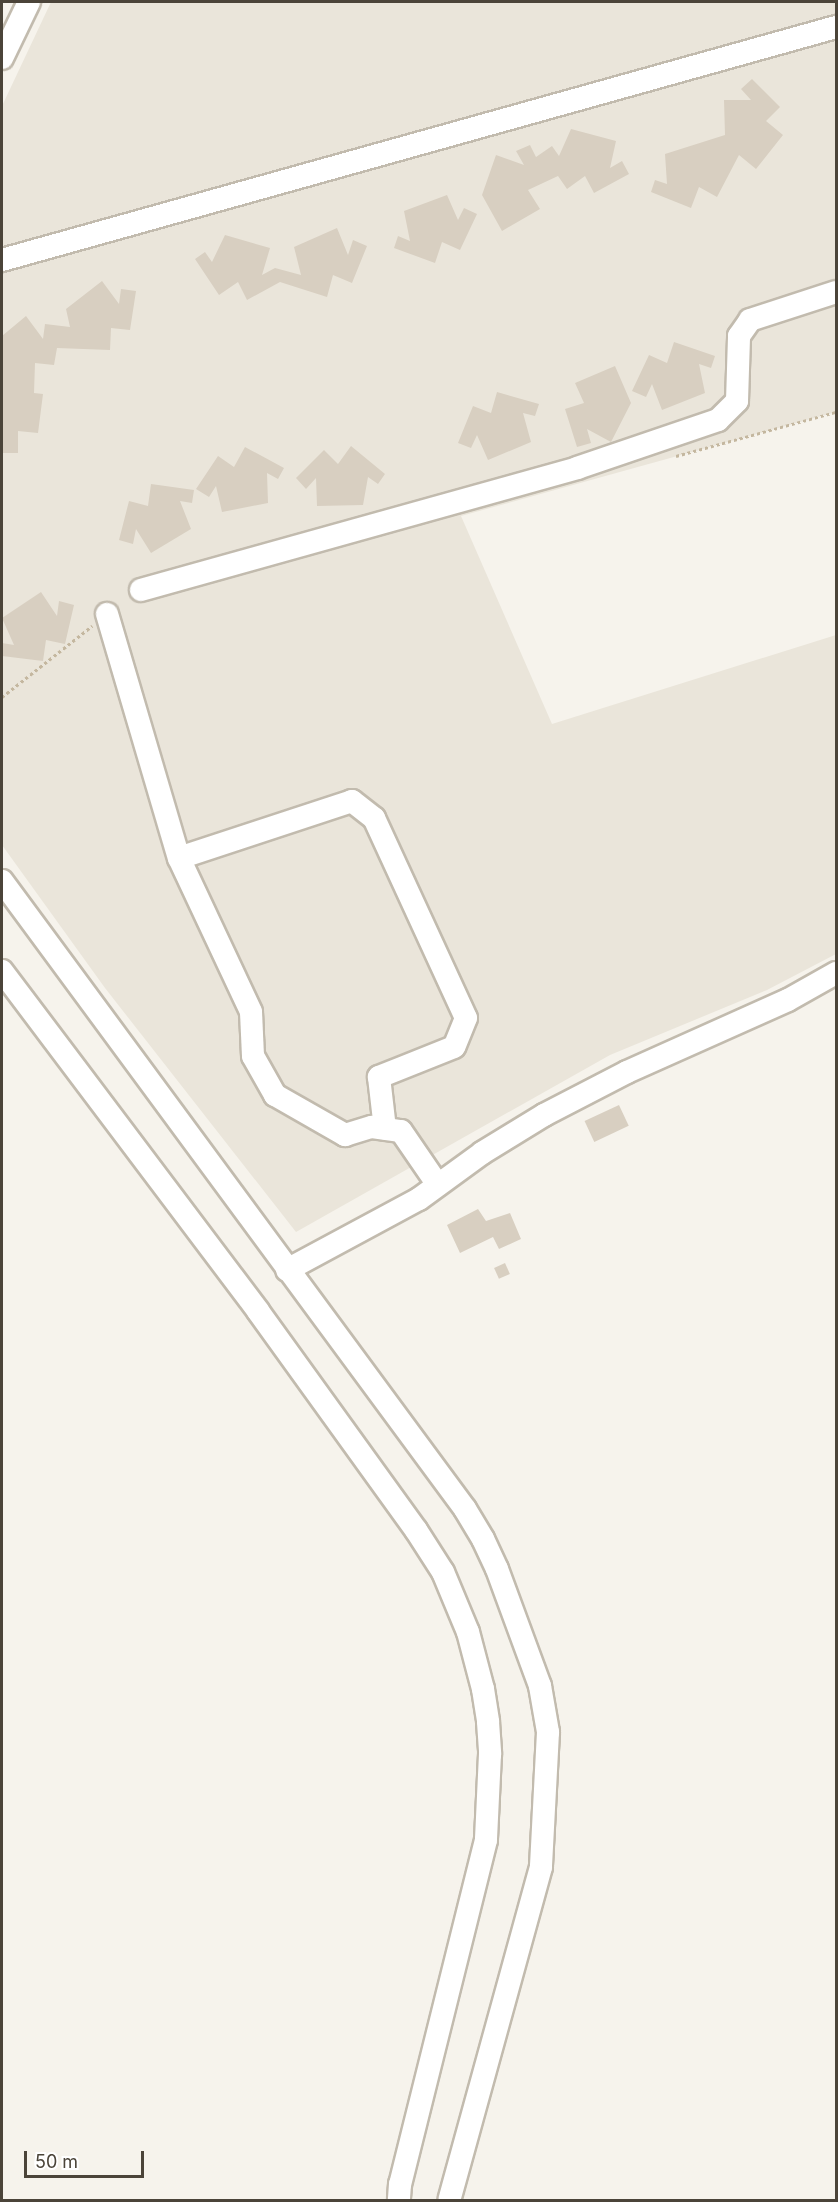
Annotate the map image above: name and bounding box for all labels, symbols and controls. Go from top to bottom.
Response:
scale bar [27,2139,147,2177]
text: 50 m [35,2151,78,2172]

